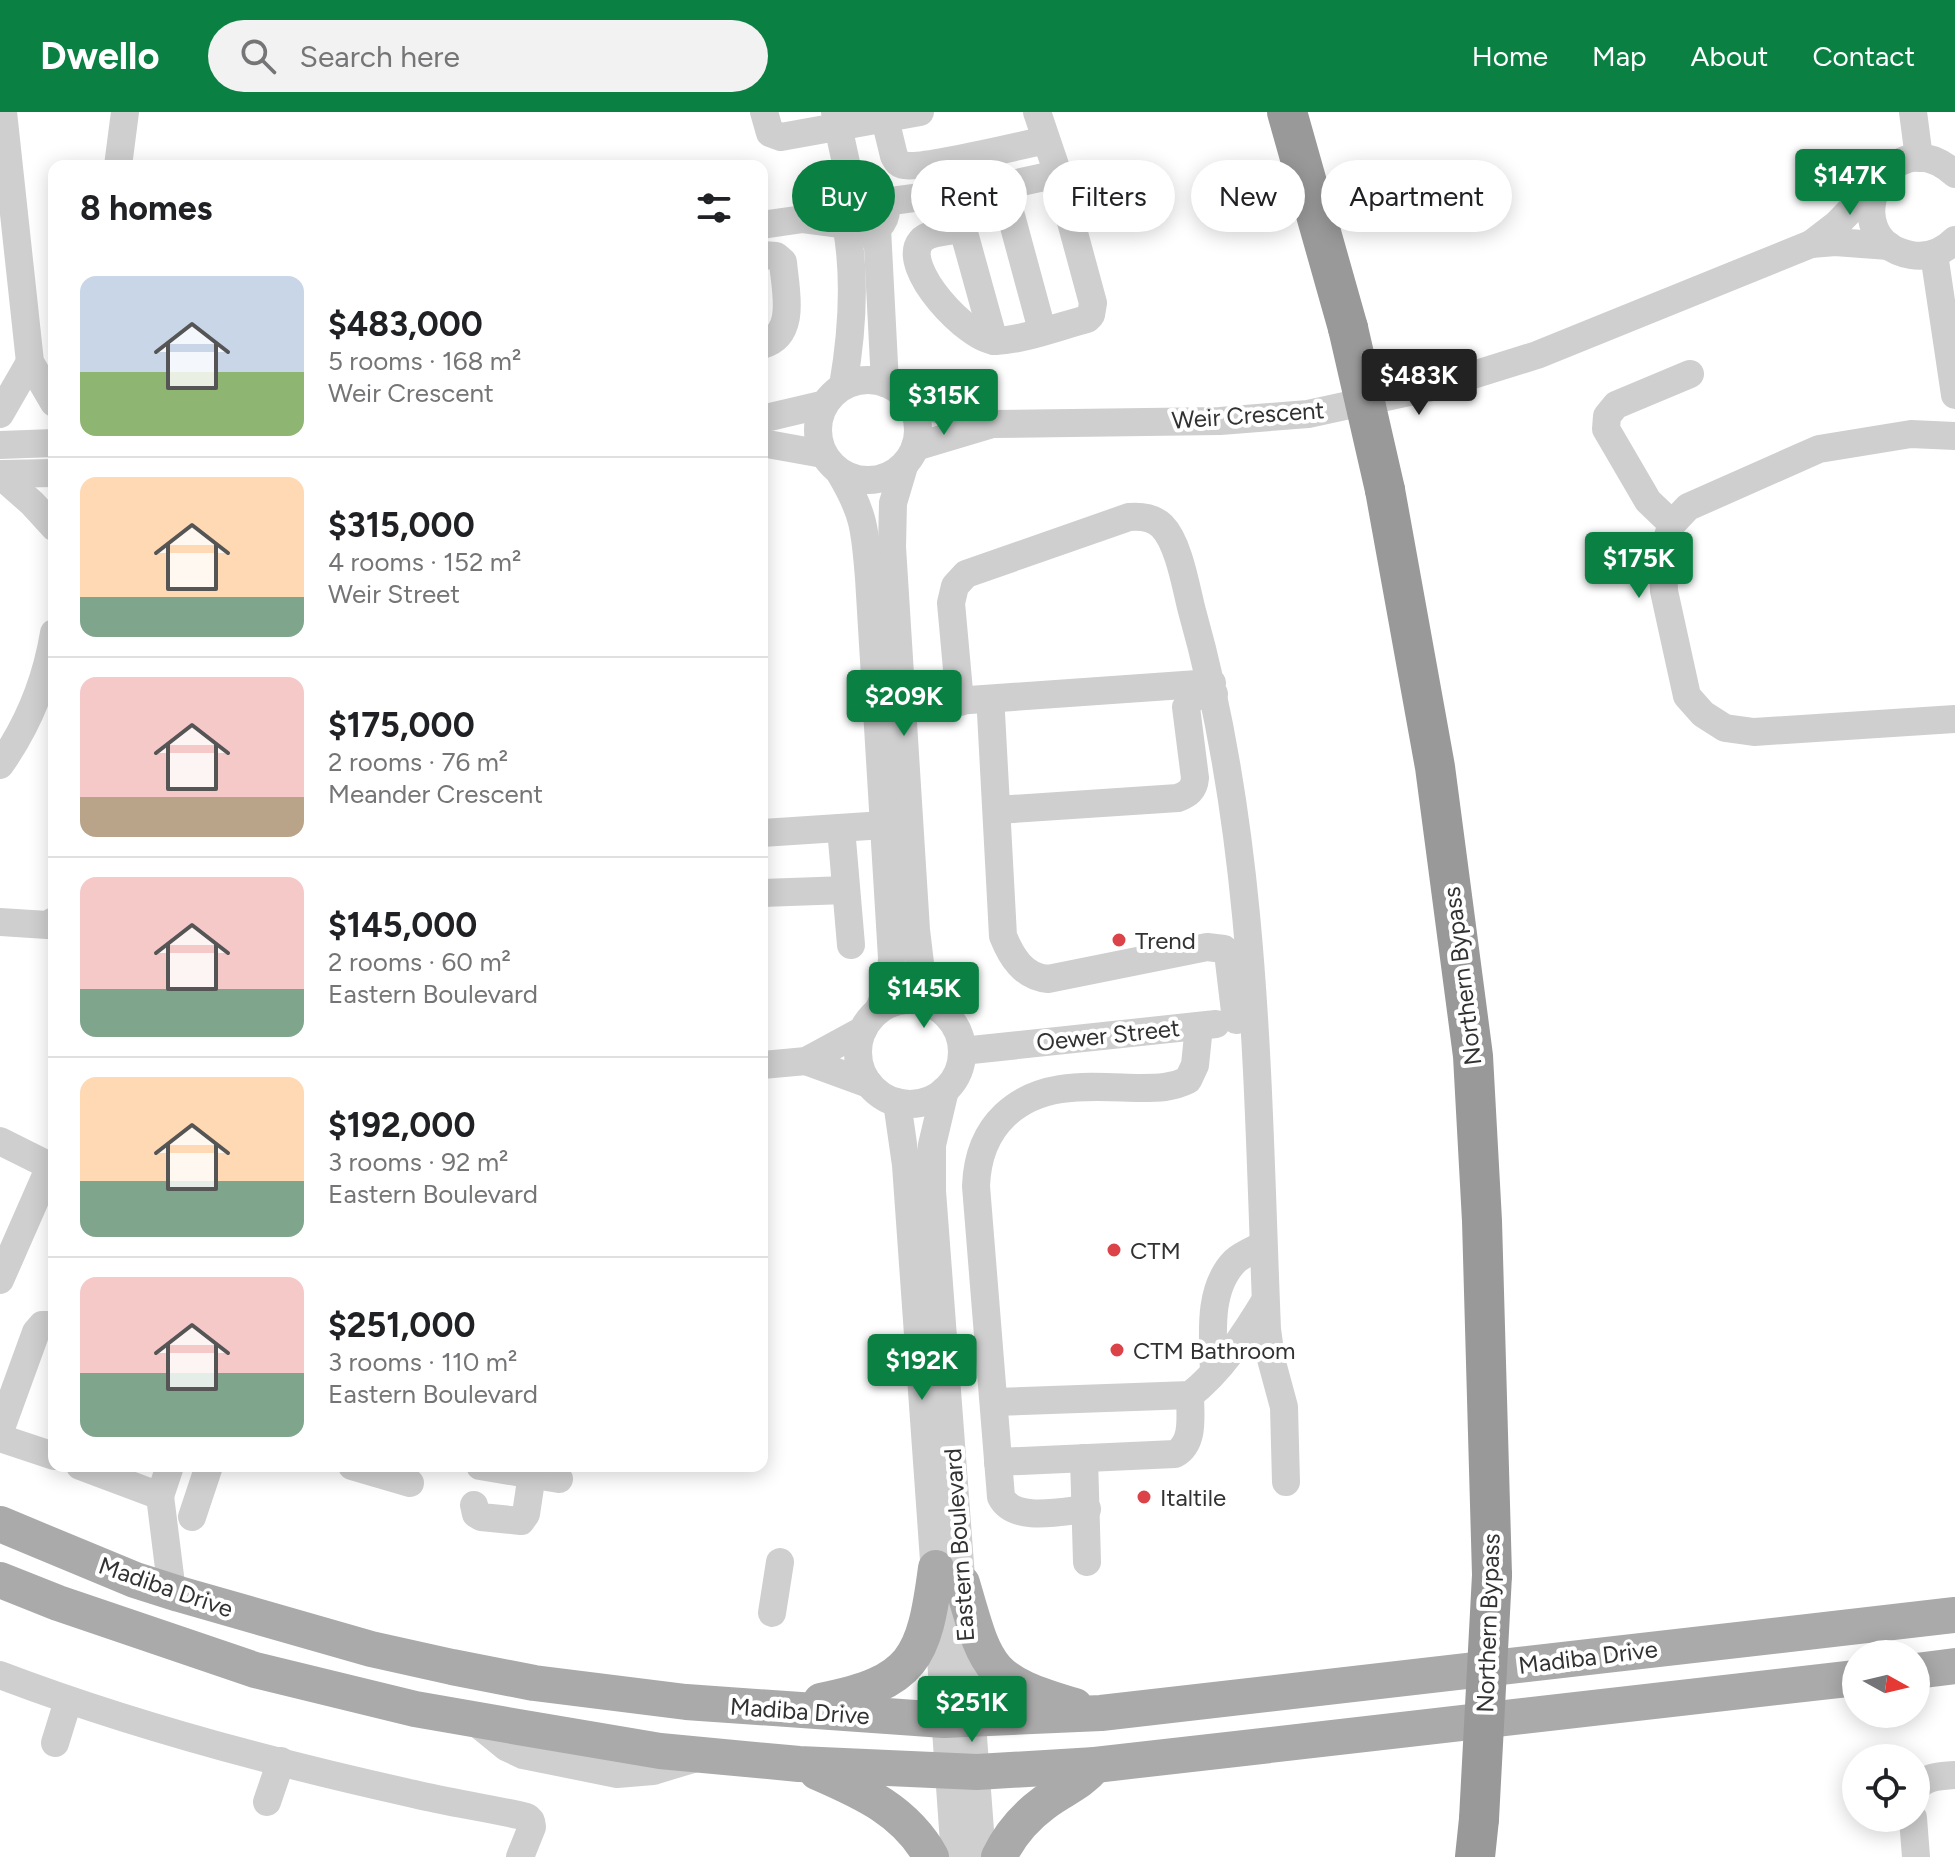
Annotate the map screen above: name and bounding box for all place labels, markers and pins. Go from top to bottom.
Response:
pin: $147K [1794,149,1906,217]
pin: $483K [1363,349,1475,417]
pin: $315K [888,369,1000,437]
pin: $175K [1583,532,1695,600]
pin: $209K [848,670,960,738]
place label: Trend [1135,926,1196,955]
marker: Trend [1110,931,1128,949]
pin: $145K [868,962,980,1030]
place label: CTM [1130,1236,1181,1265]
marker: CTM [1105,1241,1123,1259]
pin: $192K [866,1334,978,1402]
place label: CTM Bathroom [1133,1336,1296,1365]
marker: CTM Bathroom [1108,1341,1126,1359]
place label: Italtile [1160,1483,1226,1512]
marker: Italtile [1135,1488,1153,1506]
pin: $251K [916,1676,1028,1744]

